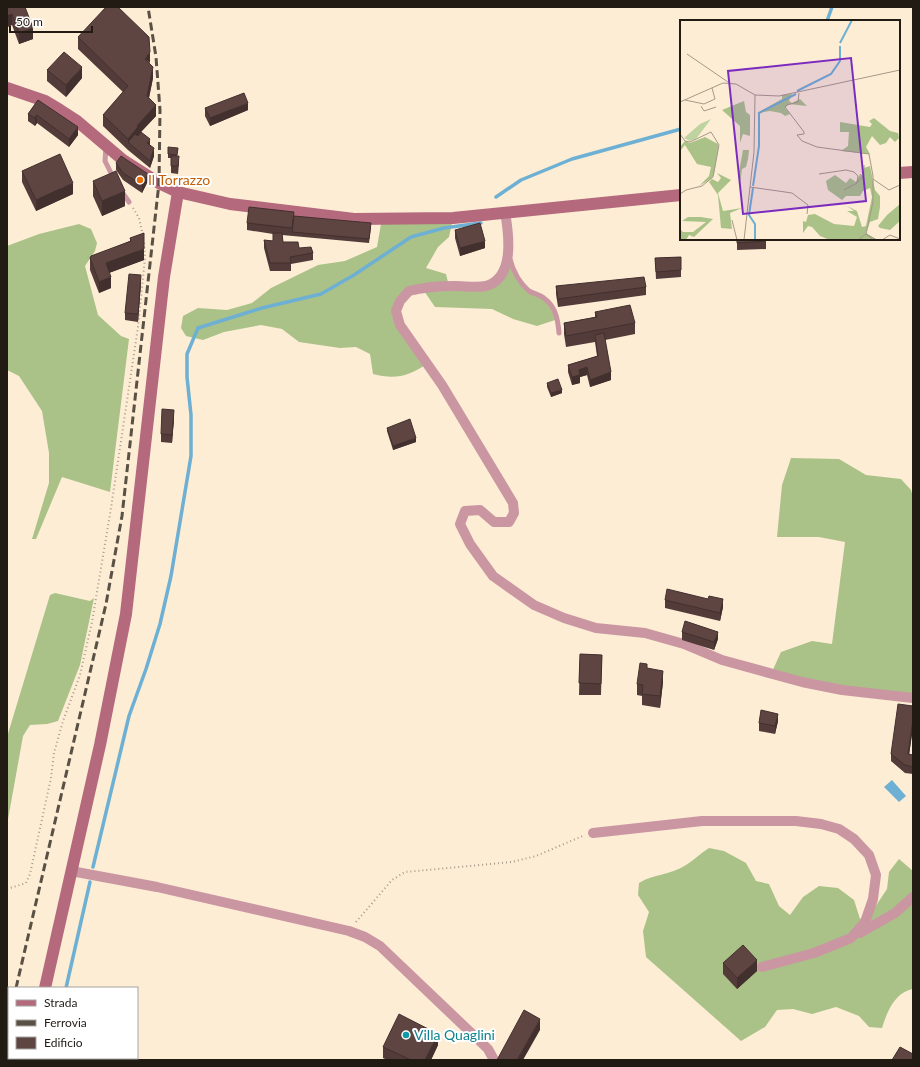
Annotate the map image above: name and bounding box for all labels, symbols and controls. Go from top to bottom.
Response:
scale bar [10,8,92,34]
text: 50 m [16,14,43,29]
inset map [680,20,900,240]
place label: Il Torrazzo [148,171,210,188]
marker: Il Torrazzo [135,175,145,185]
legend [8,987,138,1059]
text: Strada [44,995,77,1010]
text: Ferrovia [44,1015,87,1030]
place label: Villa Quaglini [414,1026,495,1043]
marker: Villa Quaglini [401,1030,411,1040]
text: Edificio [44,1035,83,1050]

